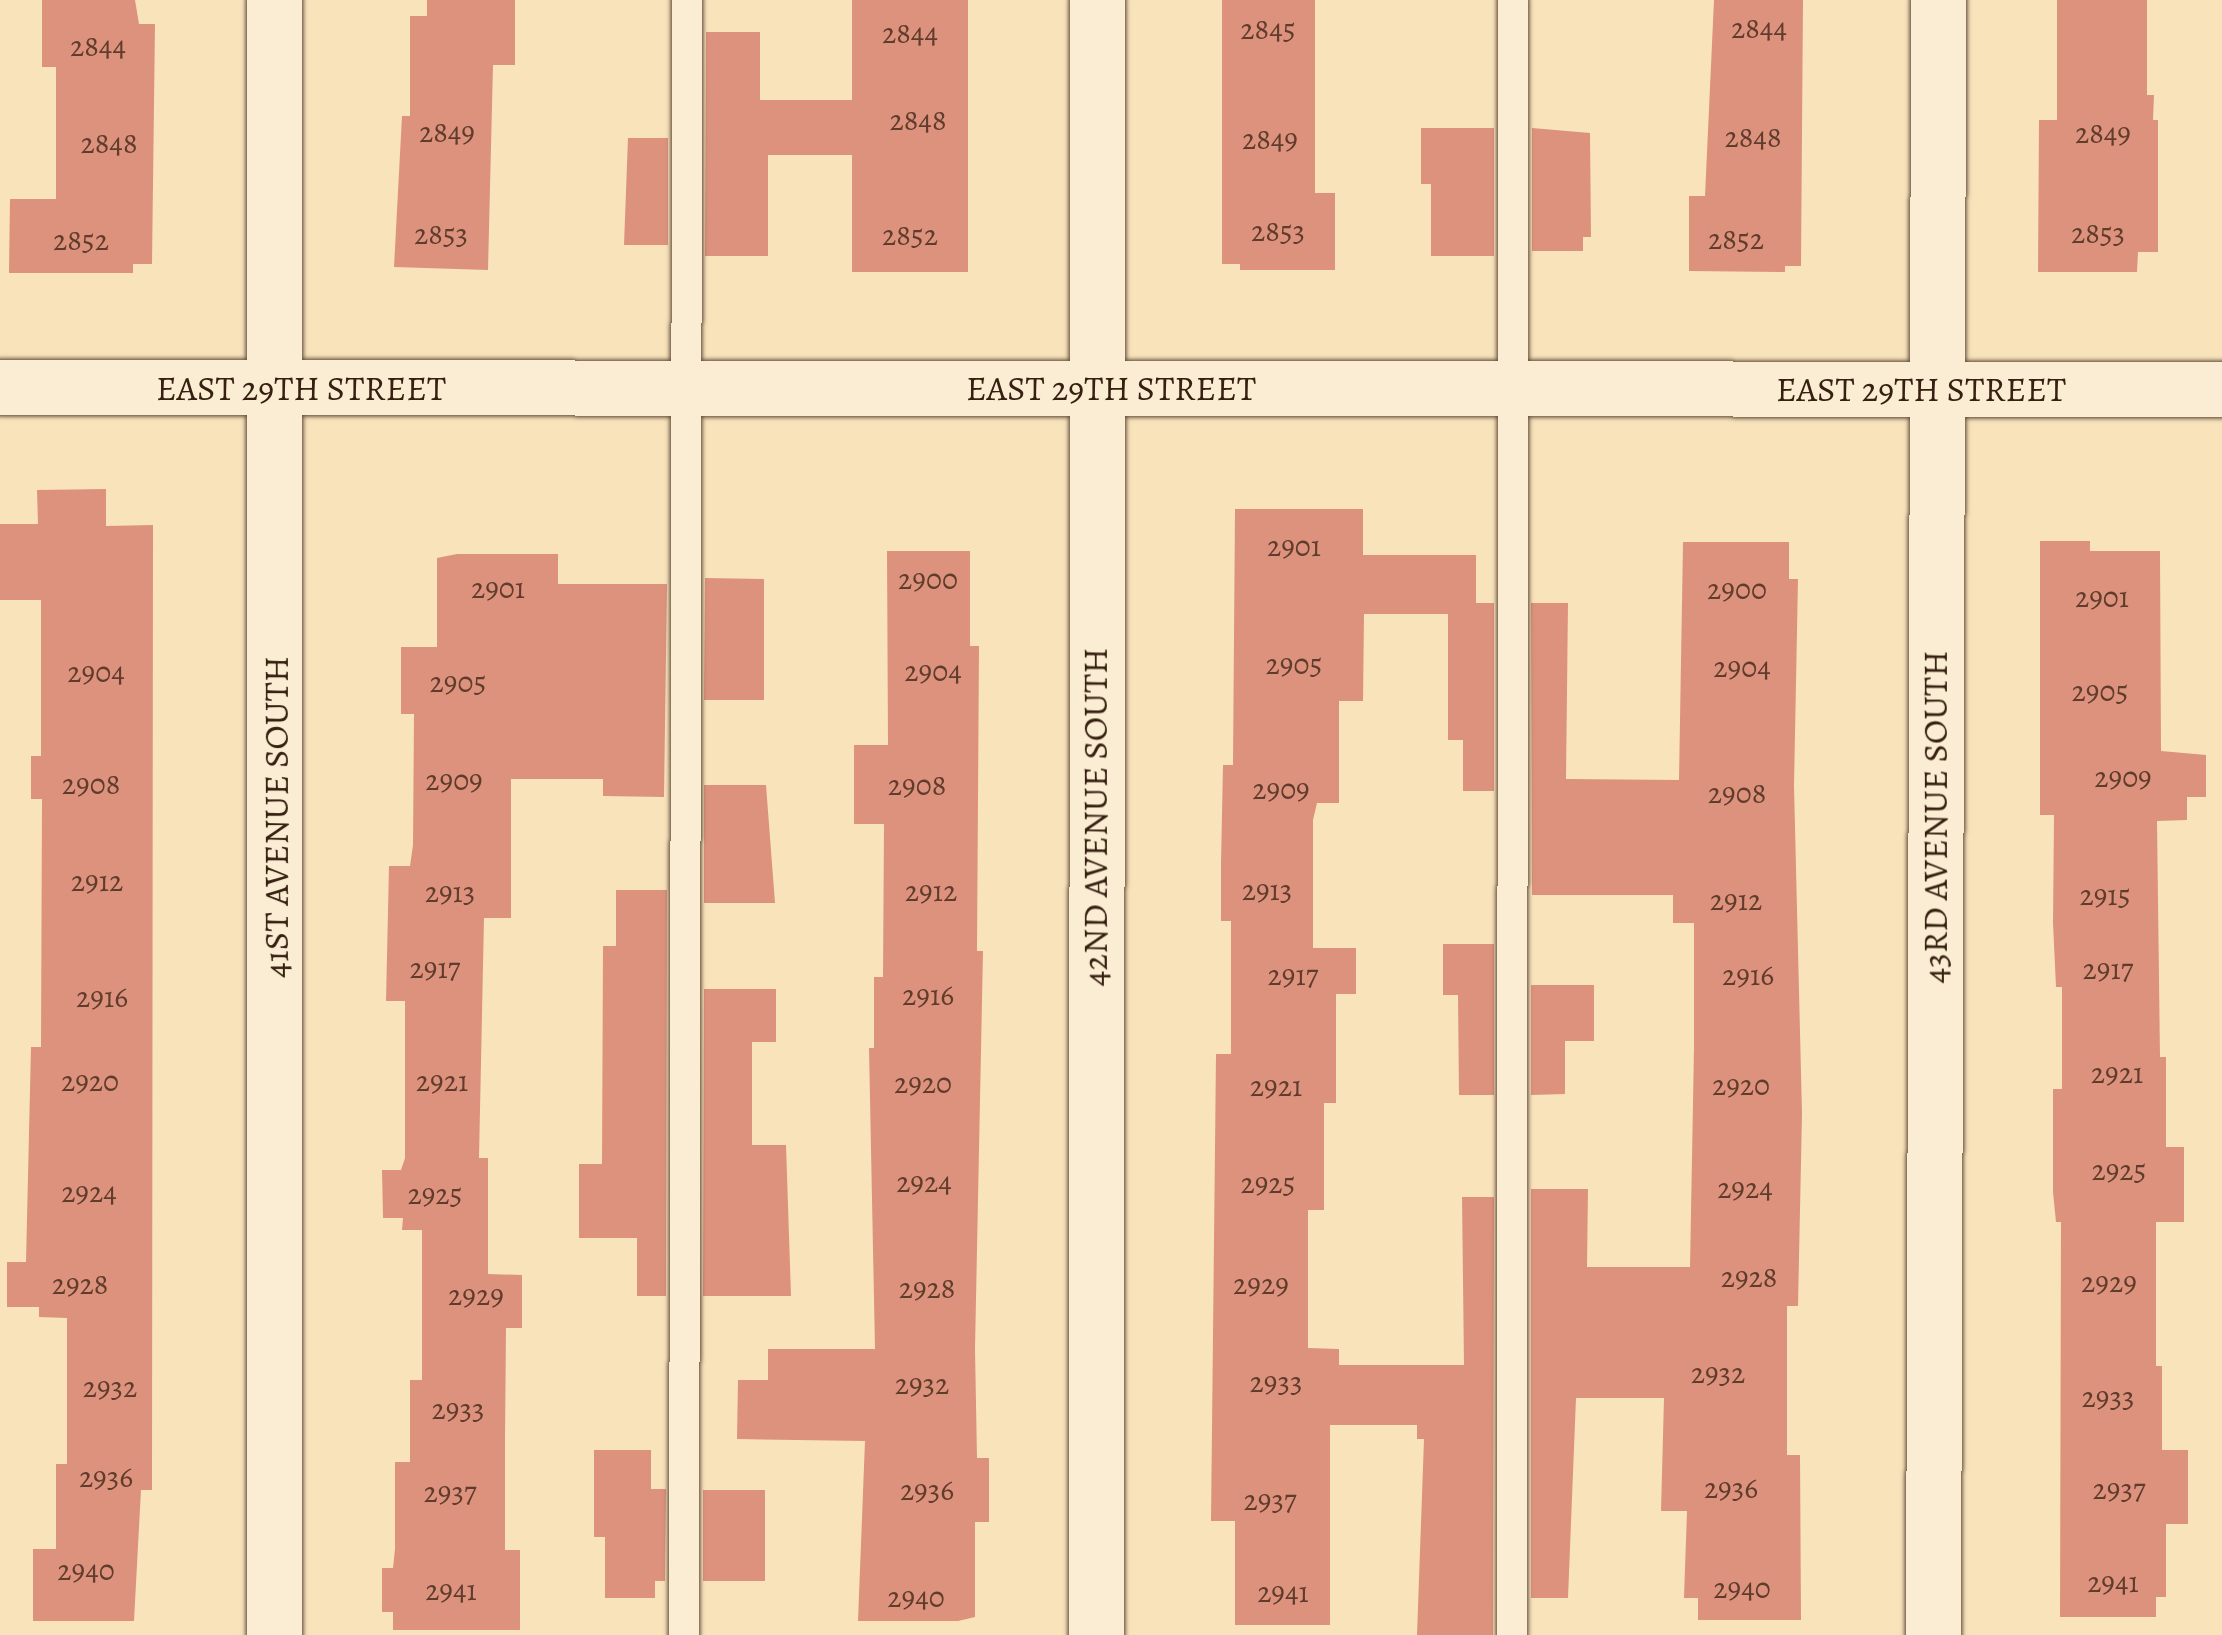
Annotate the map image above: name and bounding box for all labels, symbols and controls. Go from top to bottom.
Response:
house number: 2844 [1731,10,1787,46]
house number: 2845 [1240,11,1296,47]
house number: 2844 [882,15,938,51]
house number: 2844 [70,28,126,64]
house number: 2848 [890,102,946,138]
house number: 2849 [419,114,475,150]
house number: 2849 [2075,115,2131,151]
house number: 2848 [1725,119,1781,155]
house number: 2849 [1242,121,1298,157]
house number: 2848 [81,125,137,161]
house number: 2853 [1251,213,1305,249]
house number: 2853 [2071,215,2125,251]
house number: 2853 [414,216,468,252]
house number: 2852 [882,217,938,253]
house number: 2852 [1708,221,1764,257]
house number: 2852 [53,222,109,258]
street label: EAST 29TH STREET [156,367,446,409]
street label: EAST 29TH STREET [966,367,1256,409]
street label: EAST 29TH STREET [1776,368,2066,410]
house number: 2901 [1267,528,1321,564]
house number: 2900 [898,561,958,597]
house number: 2901 [471,570,525,606]
house number: 2900 [1707,571,1767,607]
house number: 2901 [2075,579,2129,615]
house number: 2905 [1266,646,1322,682]
street label: 42ND AVENUE SOUTH [1074,648,1116,986]
house number: 2904 [1713,649,1771,685]
street label: 43RD AVENUE SOUTH [1914,650,1956,984]
house number: 2904 [904,653,962,689]
house number: 2904 [67,654,125,690]
street label: 41ST AVENUE SOUTH [255,656,297,978]
house number: 2905 [430,664,486,700]
house number: 2905 [2072,673,2128,709]
house number: 2909 [2094,759,2152,795]
house number: 2909 [425,762,483,798]
house number: 2908 [62,766,120,802]
house number: 2908 [888,767,946,803]
house number: 2909 [1252,771,1310,807]
house number: 2908 [1708,775,1766,811]
house number: 2912 [71,863,123,899]
house number: 2913 [1242,872,1292,908]
house number: 2912 [905,873,957,909]
house number: 2913 [425,874,475,910]
house number: 2915 [2079,877,2131,913]
house number: 2912 [1710,882,1762,918]
house number: 2917 [410,950,460,986]
house number: 2917 [2083,951,2133,987]
house number: 2917 [1268,957,1318,993]
house number: 2916 [1722,957,1774,993]
house number: 2916 [902,977,954,1013]
house number: 2916 [76,979,128,1015]
house number: 2921 [2091,1055,2143,1091]
house number: 2920 [61,1063,119,1099]
house number: 2921 [416,1063,468,1099]
house number: 2920 [894,1065,952,1101]
house number: 2920 [1712,1067,1770,1103]
house number: 2921 [1250,1068,1302,1104]
house number: 2925 [2091,1152,2147,1188]
house number: 2924 [896,1164,952,1200]
house number: 2925 [1240,1165,1296,1201]
house number: 2924 [1717,1170,1773,1206]
house number: 2924 [61,1174,117,1210]
house number: 2925 [407,1176,463,1212]
house number: 2928 [1721,1259,1777,1295]
house number: 2929 [2081,1264,2137,1300]
house number: 2928 [52,1266,108,1302]
house number: 2929 [1233,1266,1289,1302]
house number: 2928 [899,1270,955,1306]
house number: 2929 [448,1277,504,1313]
house number: 2932 [1691,1355,1745,1391]
house number: 2933 [1250,1364,1302,1400]
house number: 2932 [895,1366,949,1402]
house number: 2932 [83,1369,137,1405]
house number: 2933 [2082,1379,2134,1415]
house number: 2933 [432,1391,484,1427]
house number: 2936 [79,1459,133,1495]
house number: 2936 [1704,1470,1758,1506]
house number: 2937 [2093,1471,2145,1507]
house number: 2936 [900,1472,954,1508]
house number: 2937 [424,1474,476,1510]
house number: 2937 [1244,1482,1296,1518]
house number: 2940 [57,1552,115,1588]
house number: 2941 [2087,1564,2139,1600]
house number: 2940 [1713,1570,1771,1606]
house number: 2941 [425,1572,477,1608]
house number: 2941 [1257,1574,1309,1610]
house number: 2940 [887,1579,945,1615]

